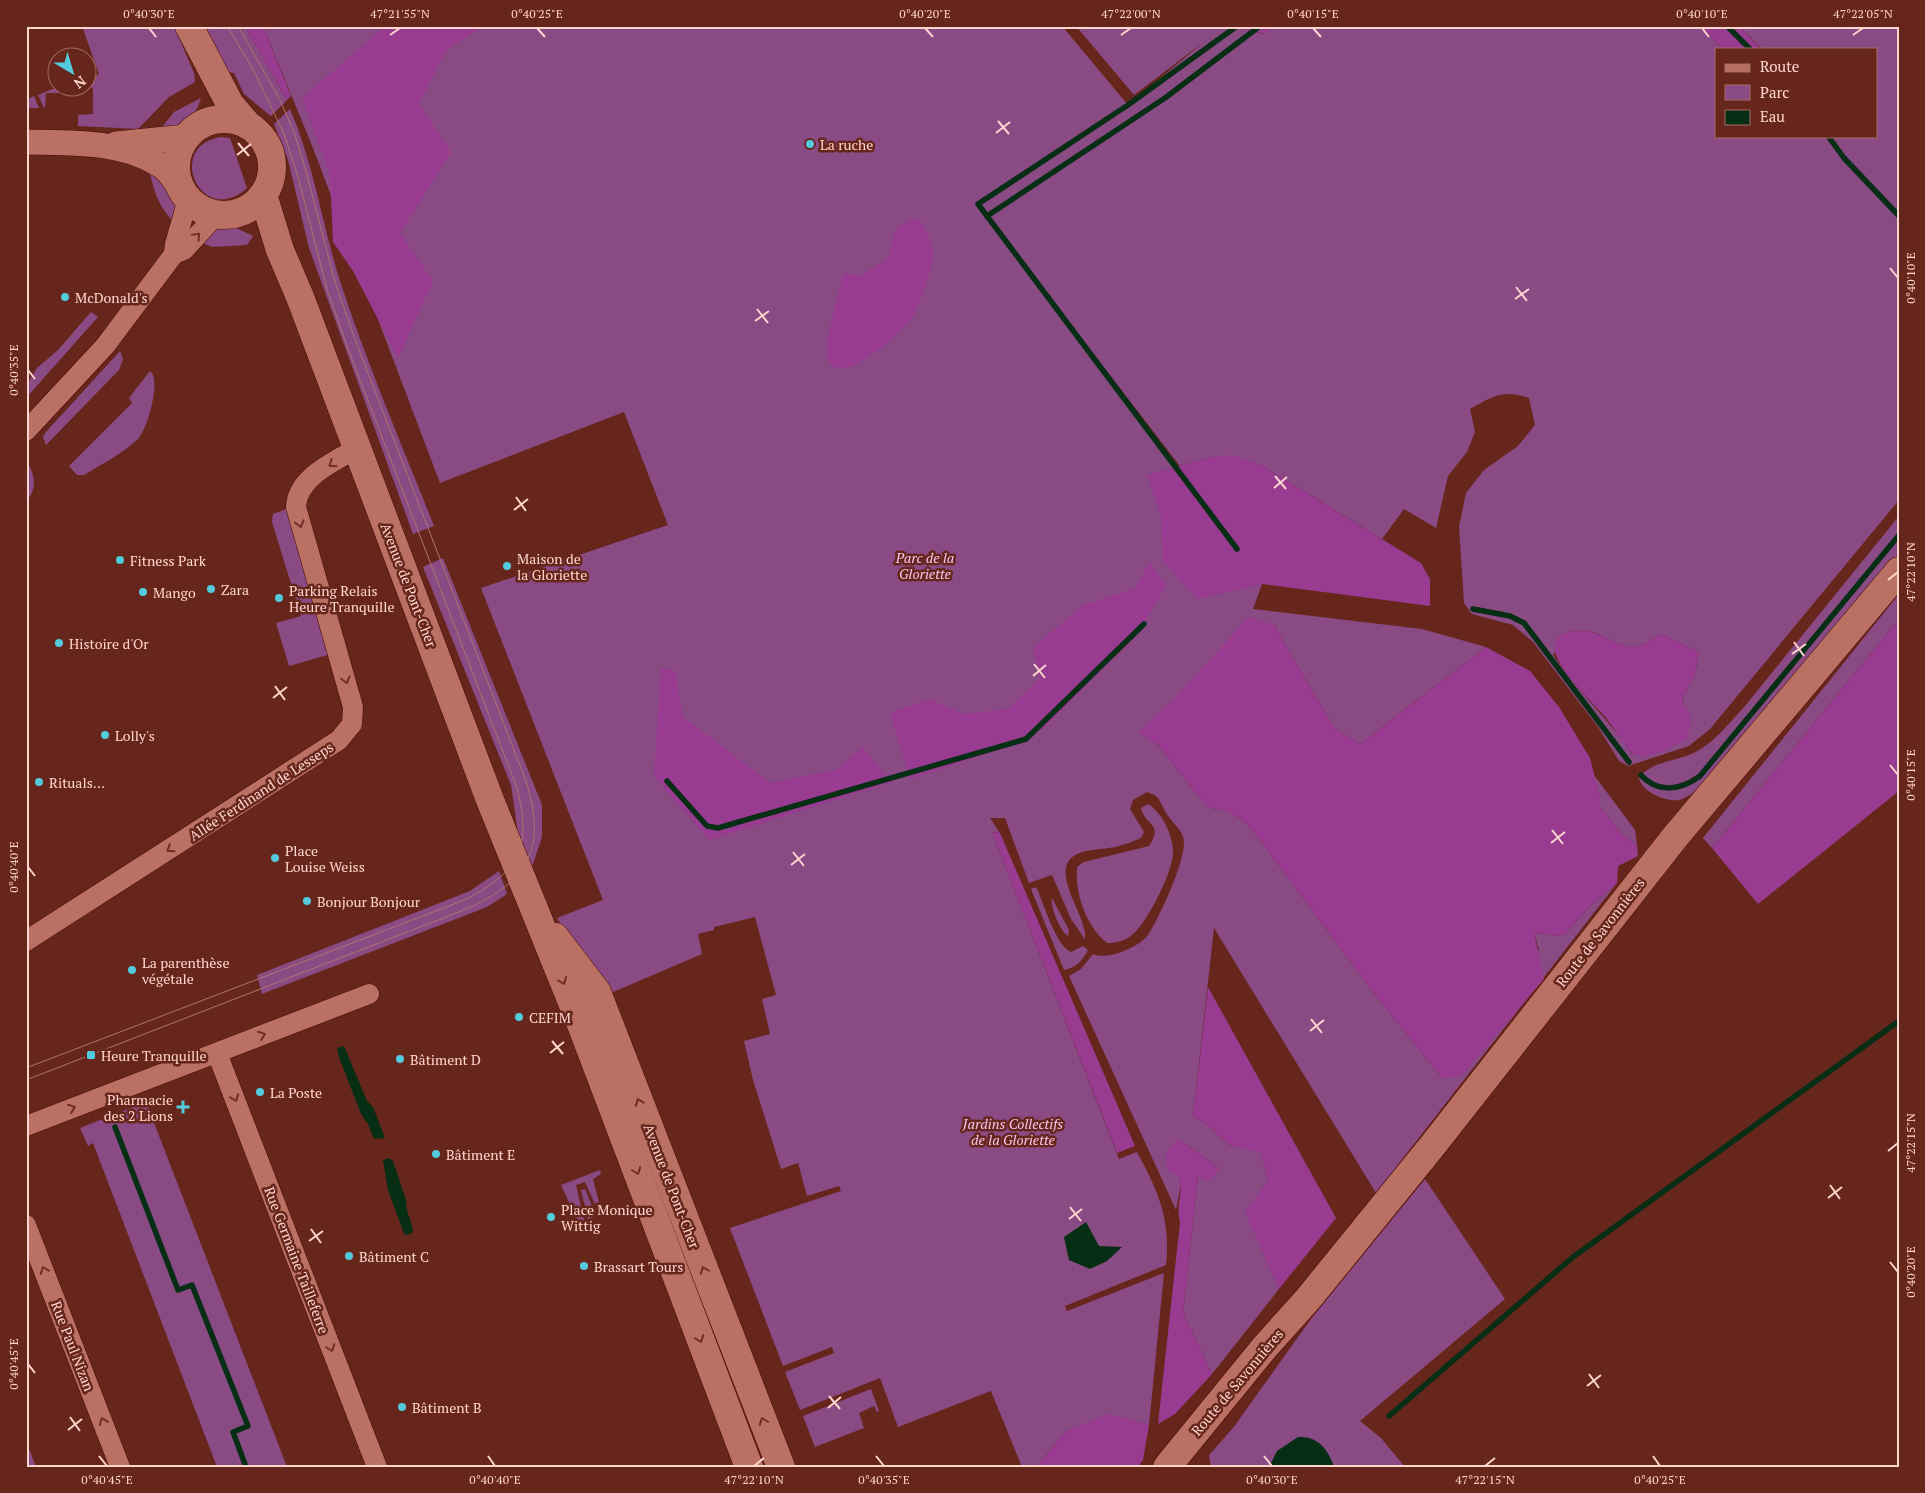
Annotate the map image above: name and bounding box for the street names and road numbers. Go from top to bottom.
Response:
street label: Avenue de Pont-Cher [377,520,442,650]
street label: Allée Ferdinand de Lesseps [185,737,337,845]
street label: Route de Savonnières [1551,873,1649,991]
street label: Avenue de Pont-Cher [640,1121,705,1251]
street label: Rue Germaine Tailleferre [260,1184,334,1336]
street label: Rue Paul Nizan [47,1298,99,1394]
street label: Route de Savonnières [1187,1325,1287,1439]

